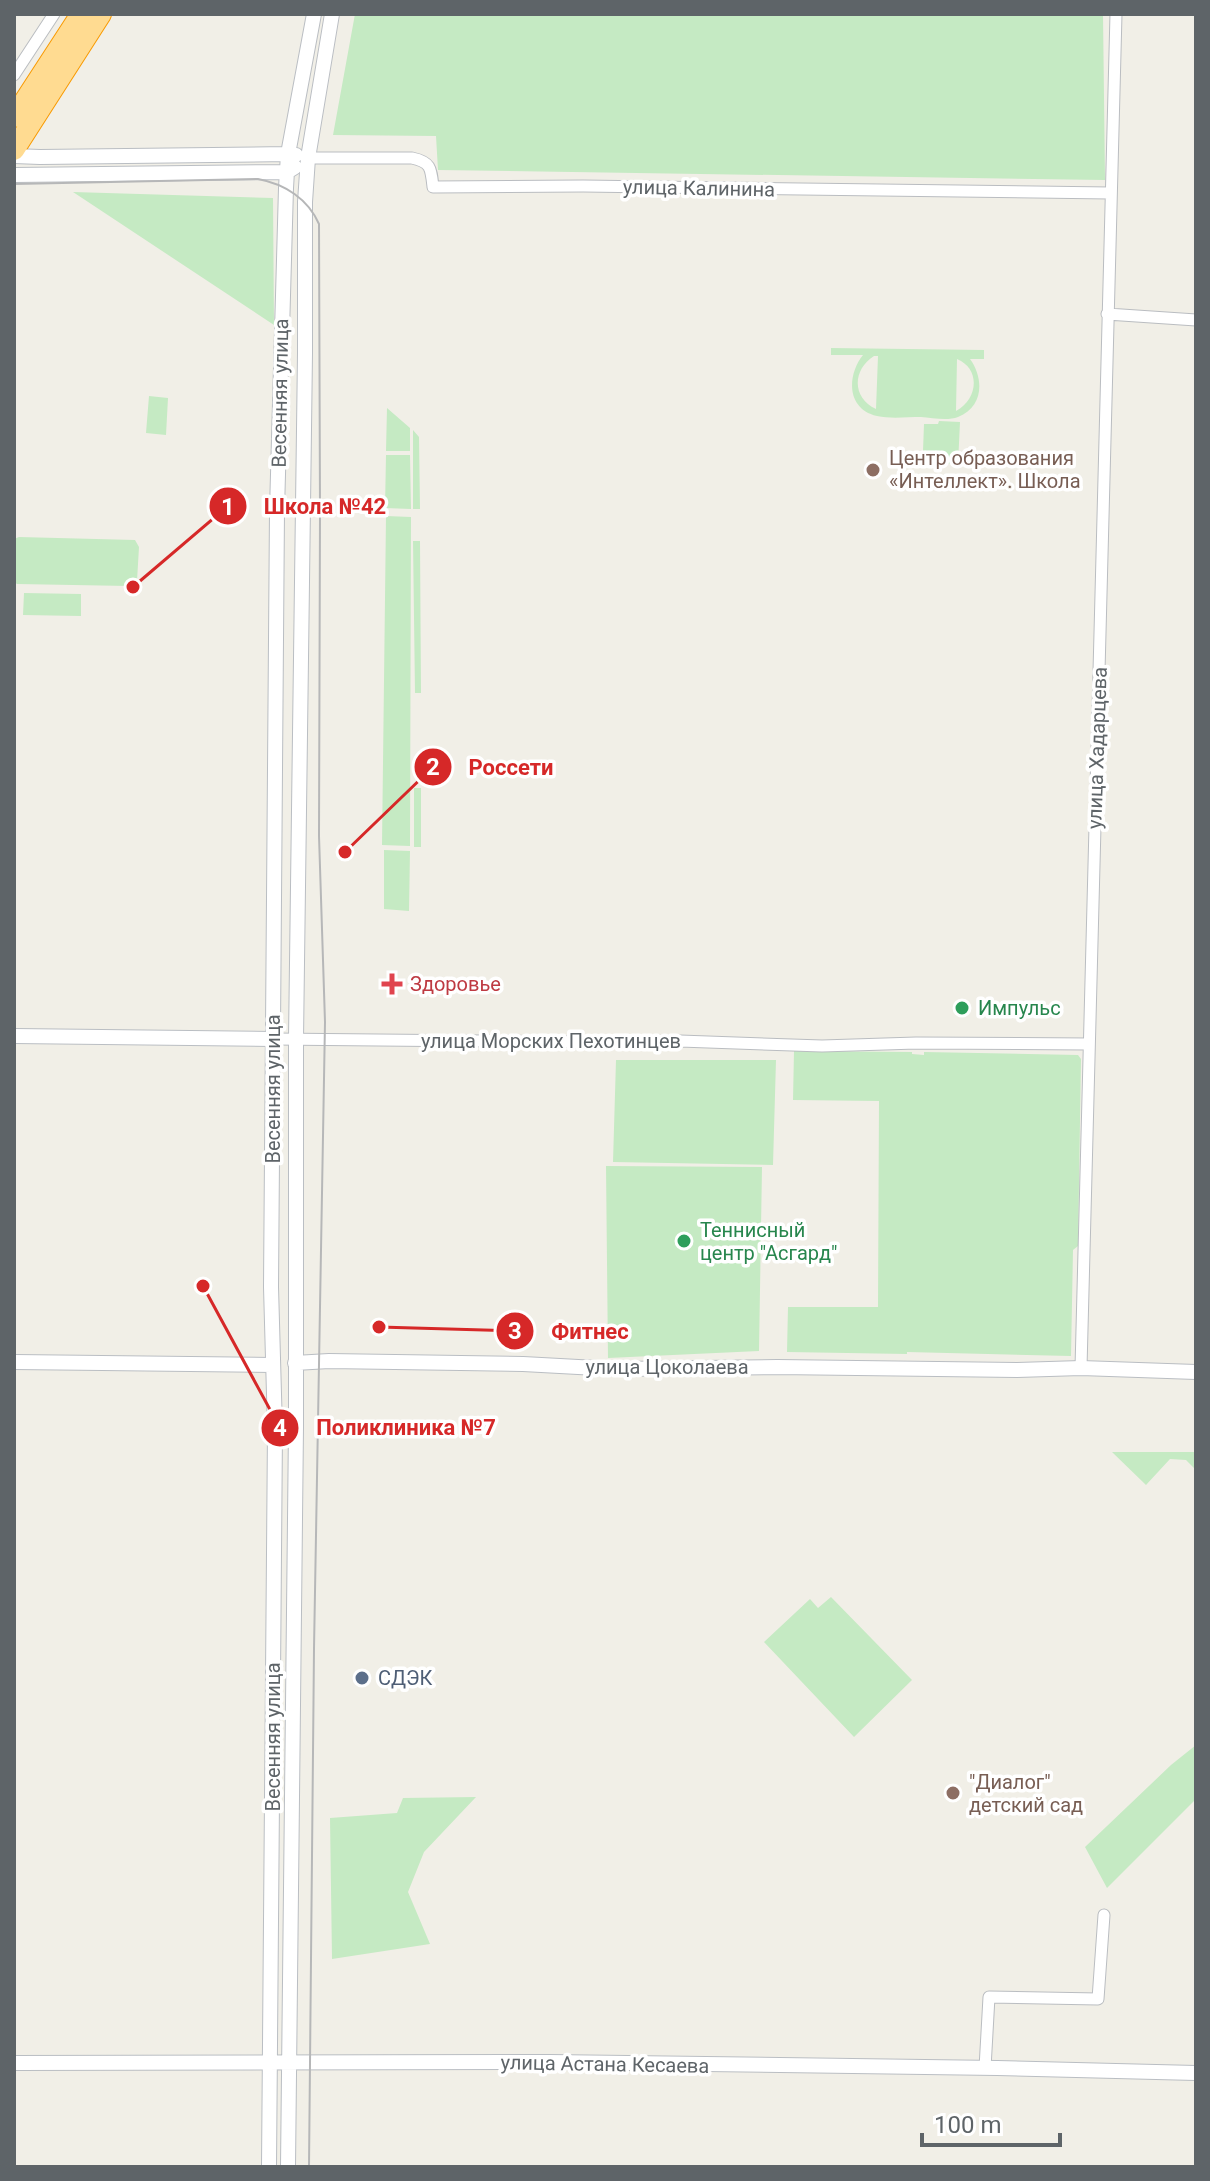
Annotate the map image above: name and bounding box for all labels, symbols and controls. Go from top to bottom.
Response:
street label: улица Калинина [623,175,775,201]
street label: Весенняя улица [267,318,293,468]
place label: Центр образования «Интеллект». Школа [889,446,1081,493]
marker: Центр образования «Интеллект». Школа [864,461,882,479]
callout: Школа №42 [208,483,402,529]
text: 1 [221,493,235,521]
text: Школа №42 [264,494,386,519]
street label: улица Хадарцева [1082,667,1112,829]
callout: Россети [413,744,569,790]
text: 2 [426,753,440,781]
text: Россети [469,755,553,780]
place label: Здоровье [410,972,501,996]
marker: Здоровье [381,973,403,995]
place label: Импульс [978,996,1061,1020]
marker: Импульс [953,999,971,1017]
street label: Весенняя улица [261,1014,285,1164]
street label: улица Морских Пехотинцев [421,1029,681,1053]
place label: Теннисный центр "Асгард" [700,1218,837,1265]
marker: Теннисный центр "Асгард" [675,1232,693,1250]
callout: Фитнес [495,1308,645,1354]
text: 3 [508,1317,522,1345]
text: Фитнес [551,1319,629,1344]
street label: улица Цоколаева [585,1355,749,1379]
callout: Поликлиника №7 [260,1405,511,1451]
text: 4 [273,1414,287,1442]
text: Поликлиника №7 [316,1415,496,1440]
street label: Весенняя улица [261,1662,285,1812]
place label: СДЭК [378,1666,433,1690]
marker: СДЭК [353,1669,371,1687]
place label: "Диалог" детский сад [969,1770,1083,1817]
marker: "Диалог" детский сад [944,1784,962,1802]
street label: улица Астана Кесаева [501,2050,709,2078]
scale bar [922,2097,1060,2147]
text: 100 m [934,2111,1001,2139]

